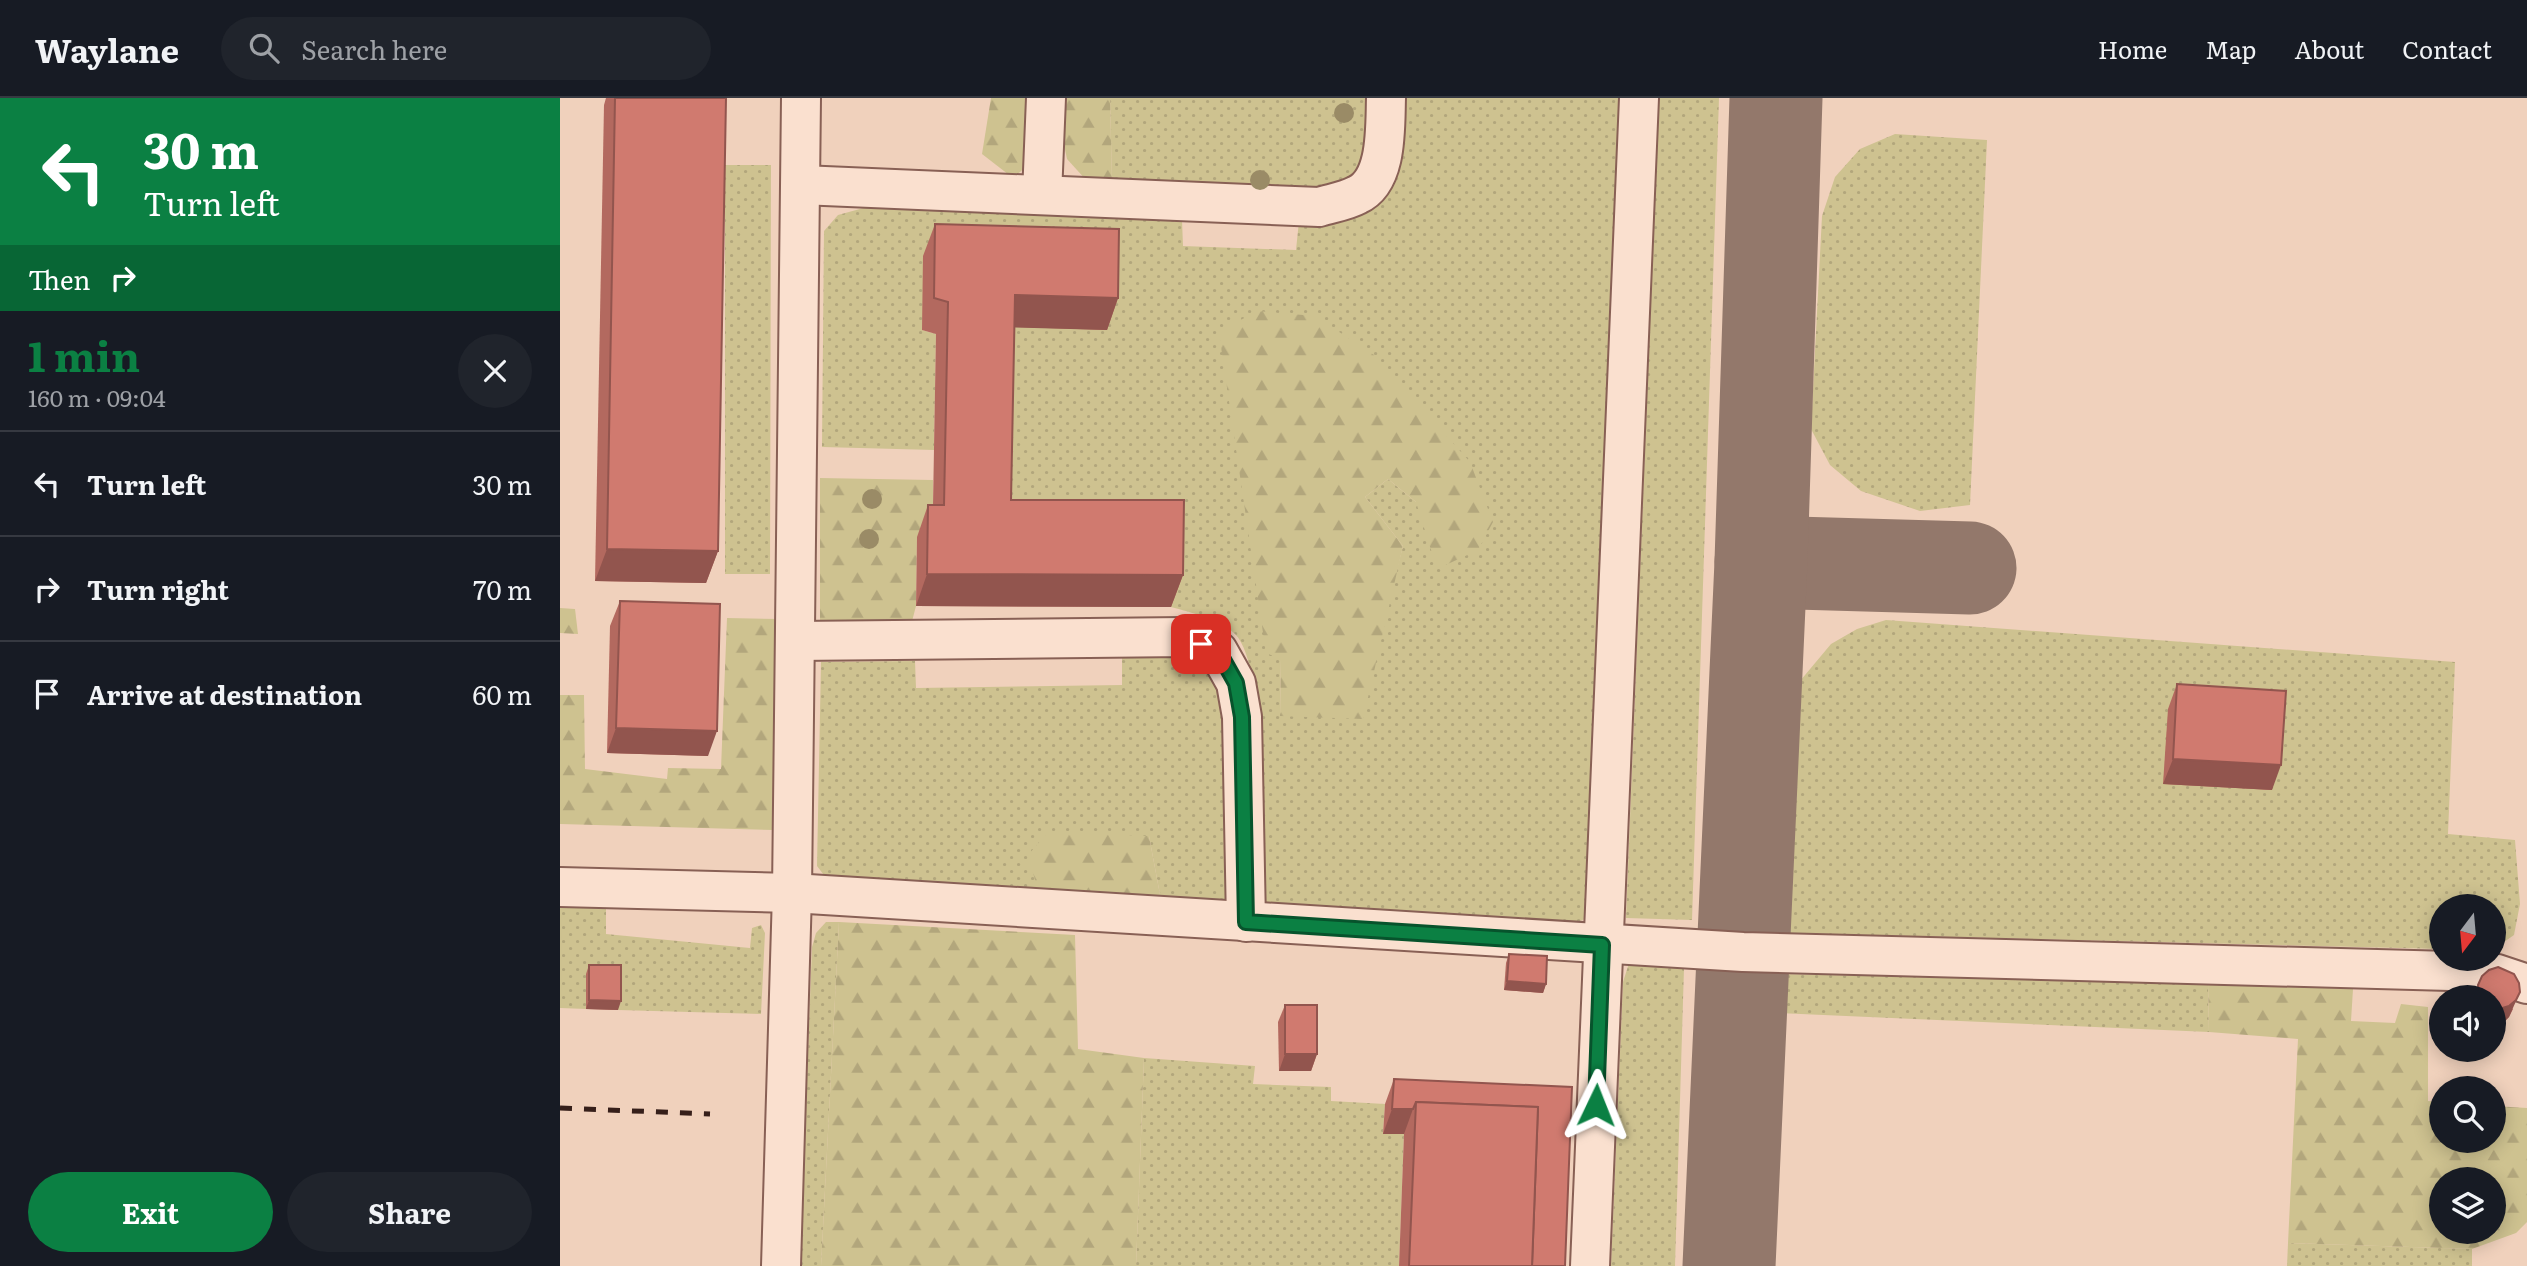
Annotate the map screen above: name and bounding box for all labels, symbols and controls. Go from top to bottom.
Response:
search box [221,17,711,80]
text: Waylane [35,24,179,73]
icon: search [245,29,283,67]
text: Search here [301,29,447,68]
text: Home [2098,31,2167,66]
text: Map [2205,31,2256,66]
text: About [2294,31,2364,66]
text: Contact [2402,31,2492,66]
text: 30 m [143,111,259,184]
icon: left [28,126,119,217]
text: Turn left [143,178,280,226]
text: Then [28,259,90,298]
icon: right [104,259,142,297]
text: 1 min [28,323,140,385]
button: close [458,334,532,408]
text: 160 m · 09:04 [28,380,166,414]
text: Turn left [87,464,206,503]
text: 30 m [472,464,532,503]
icon: left [28,465,66,503]
text: Turn right [87,569,229,608]
text: 70 m [473,569,532,608]
icon: right [28,570,66,608]
pin [1171,614,1231,674]
icon: arrive [1182,625,1220,663]
text: Arrive at destination [87,674,362,713]
text: 60 m [473,674,532,713]
icon: arrive [28,675,66,713]
north arrow [2429,894,2506,971]
map controls [2429,894,2506,1244]
button: sound [2429,985,2506,1062]
position arrow [1559,1068,1633,1142]
button: search [2429,1076,2506,1153]
button: layers [2429,1167,2506,1244]
button: Exit [28,1172,273,1252]
button: Share [287,1172,532,1252]

